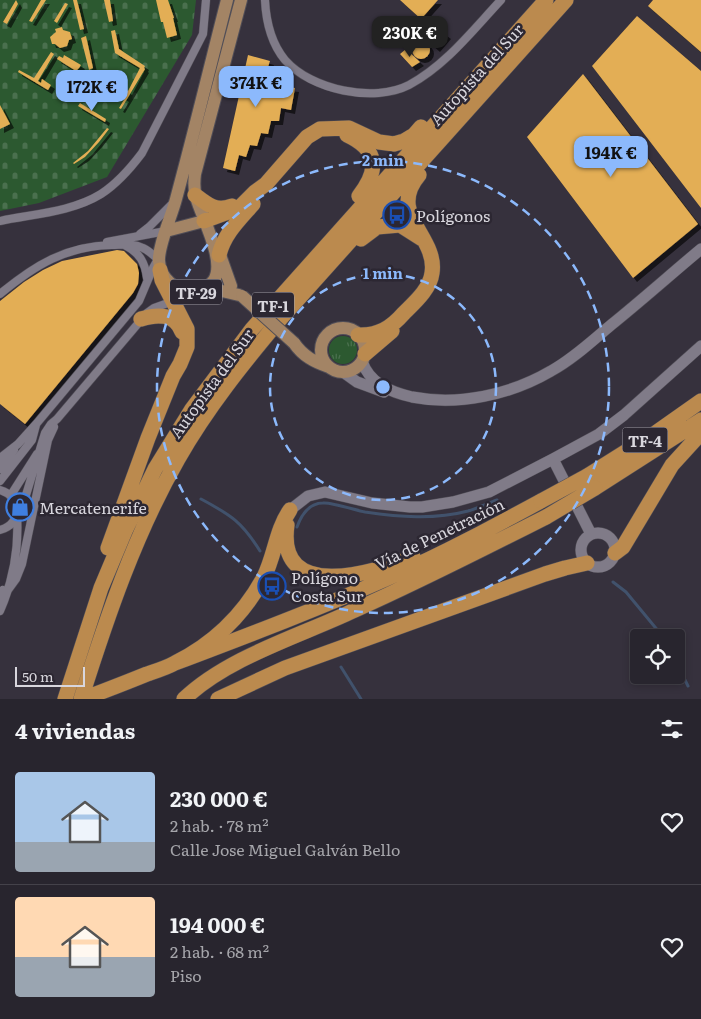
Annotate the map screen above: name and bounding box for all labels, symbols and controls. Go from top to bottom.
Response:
pin: 230K € [369,15,451,58]
street label: Autopista del Sur [424,17,529,130]
text: 230K € [383,20,437,44]
pin: 374K € [215,66,297,108]
pin: 172K € [51,70,133,112]
text: 374K € [230,70,282,94]
text: 172K € [67,74,117,98]
pin: 194K € [570,136,652,178]
text: 194K € [585,140,637,164]
text: 2 min [362,148,405,171]
bus stop icon: Polígonos [382,200,412,230]
place label: Polígonos [416,203,490,227]
text: 1 min [363,261,404,284]
road number: TF-29 [170,280,222,304]
road number: TF-1 [252,292,294,318]
street label: Autopista del Sur [163,323,259,443]
centre of rings [374,378,392,396]
road number: TF-4 [622,428,668,452]
street label: Vía de Penetración [370,491,508,575]
shop icon: Mercatenerife [5,492,35,522]
place label: Mercatenerife [39,495,147,519]
place label: Polígono Costa Sur [291,565,364,607]
bus stop icon: Polígono Costa Sur [257,571,287,601]
map controls [630,629,685,684]
button: locate [630,629,685,684]
scale bar [15,664,85,687]
text: 50 m [22,666,54,686]
text: 4 viviendas [15,714,135,745]
icon: filters [658,715,686,743]
text: 230 000 € [170,782,268,813]
icon: home [55,792,115,852]
icon: heart [658,808,686,836]
text: 2 hab. · 78 m² [170,813,269,837]
text: Calle Jose Miguel Galván Bello [170,837,400,861]
text: 194 000 € [170,908,265,939]
icon: home [55,917,115,977]
icon: heart [658,933,686,961]
text: 2 hab. · 68 m² [170,939,269,963]
text: Piso [170,963,202,987]

